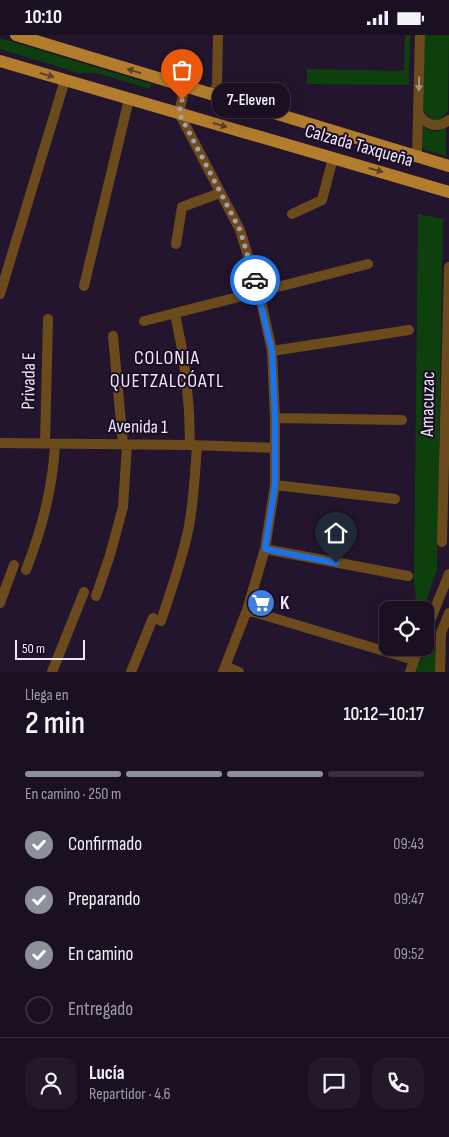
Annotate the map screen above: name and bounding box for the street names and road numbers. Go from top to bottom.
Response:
street label: Calzada Taxqueña [302,120,416,172]
street label: Privada E [17,352,41,410]
street label: Amacuzac [416,371,440,438]
street label: Avenida 1 [107,415,168,439]

